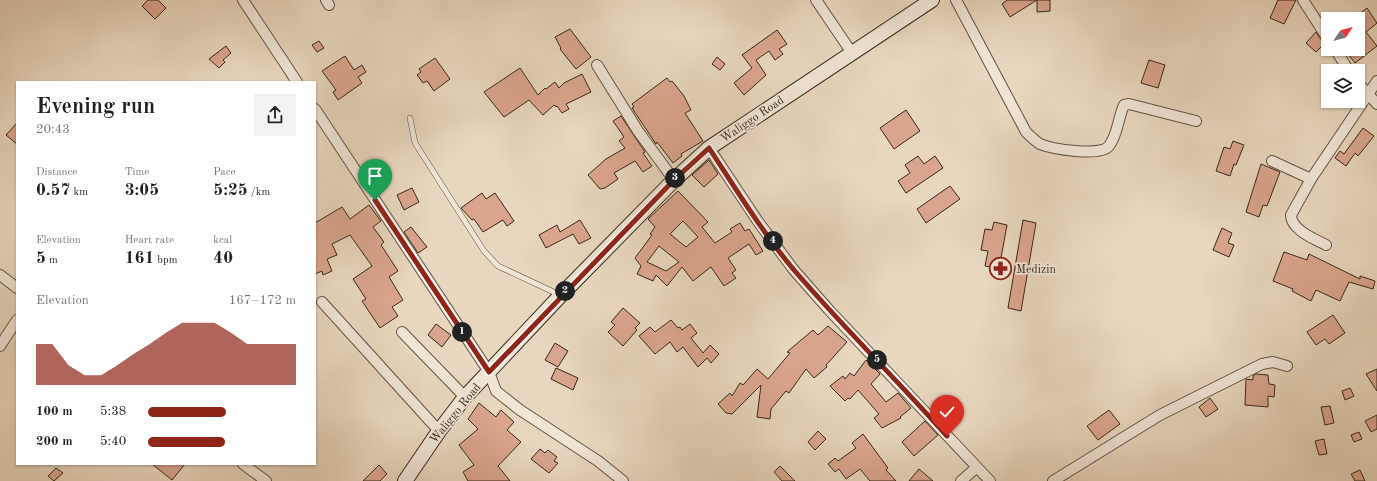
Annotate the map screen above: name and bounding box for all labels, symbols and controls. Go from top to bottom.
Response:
north arrow [1321,12,1365,56]
map controls [1321,12,1365,108]
button: layers [1321,64,1365,108]
button: share [254,94,296,136]
street label: Waliggo Road [719,94,786,145]
text: Evening run [36,96,155,118]
text: 20:43 [36,123,70,136]
pin [358,159,392,200]
icon: arrive [364,165,386,187]
text: Distance [36,167,77,178]
text: Time [125,167,149,178]
text: Pace [213,167,236,178]
pin: 3 [665,168,685,188]
text: 3 [672,172,678,183]
text: 0.57 [36,182,70,199]
text: 3:05 [125,182,159,199]
text: 5:25 [213,182,248,199]
text: km [70,187,88,198]
text: /km [248,187,270,198]
pin: 4 [763,231,783,251]
text: Elevation [36,235,81,246]
text: Heart rate [125,235,174,246]
text: kcal [213,235,232,246]
text: 4 [770,235,776,246]
text: 5 [36,250,46,267]
text: 161 [125,250,154,267]
text: 40 [213,250,233,267]
text: m [46,255,58,266]
text: bpm [154,255,177,266]
pharmacy icon: Medizin [988,256,1014,282]
place label: Medizin [1016,264,1057,276]
pin: 2 [555,281,575,301]
text: 2 [562,285,568,296]
text: Elevation [36,294,89,307]
text: 167–172 m [229,294,296,307]
pin: 1 [452,322,472,342]
text: 1 [459,326,465,337]
pin: 5 [867,350,887,370]
text: 5 [874,354,880,365]
street label: Waliggo Road [428,381,483,446]
pin [930,395,964,436]
icon: check [936,401,958,423]
text: 100 m [36,405,73,418]
text: 5:38 [100,405,126,418]
text: 200 m [36,435,73,448]
text: 5:40 [100,435,126,448]

